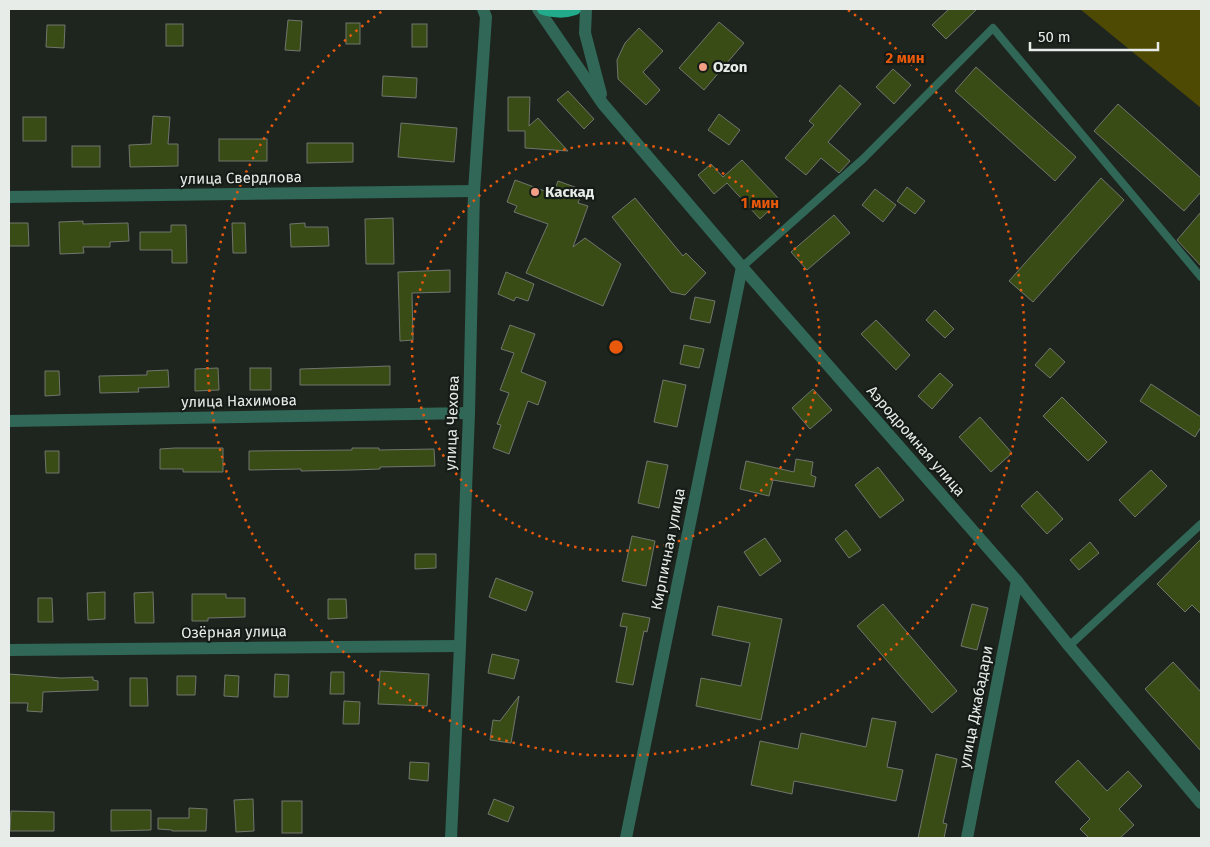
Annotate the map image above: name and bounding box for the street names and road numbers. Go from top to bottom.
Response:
street label: улица Свердлова [180,168,302,188]
street label: улица Чехова [441,375,463,471]
street label: Аэродромная улица [863,382,969,500]
street label: улица Нахимова [181,391,297,411]
street label: Кирпичная улица [647,486,689,612]
street label: Озёрная улица [181,622,287,642]
street label: улица Джабадари [955,644,997,770]

